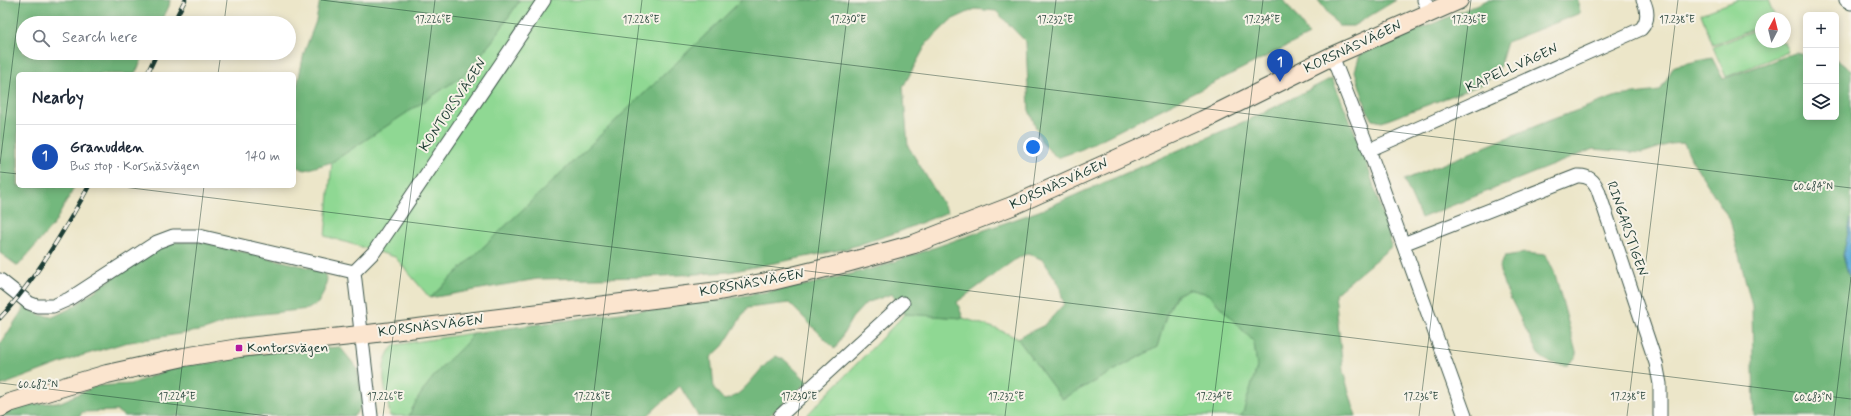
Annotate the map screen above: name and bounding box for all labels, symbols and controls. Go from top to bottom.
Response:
north arrow [1755,12,1791,48]
map controls [1803,12,1839,120]
button: + [1803,12,1839,48]
text: 17.226°E [415,13,451,27]
text: 17.228°E [623,13,659,27]
text: 17.230°E [830,13,866,27]
text: 17.232°E [1037,13,1073,27]
text: 17.234°E [1244,13,1280,27]
text: 17.236°E [1452,13,1487,27]
text: 17.238°E [1659,13,1695,27]
search box [16,16,296,60]
street label: KORSNÄSVÄGEN [1301,16,1405,78]
icon: search [30,27,52,49]
text: Search here [62,28,138,48]
street label: KAPELLVÄGEN [1463,40,1561,96]
button: − [1803,48,1839,84]
pin: 1 [1267,49,1293,82]
street label: KONTORSVÄGEN [415,55,491,155]
button: layers [1803,84,1839,120]
text: Nearby [32,87,84,109]
your location [1023,137,1043,157]
text: Granudden [70,138,144,158]
text: 1 [42,148,48,165]
text: 140 m [245,148,280,165]
street label: KORSNÄSVÄGEN [1007,154,1111,214]
text: Bus stop · Korsnäsvägen [70,158,200,175]
street label: RINGARSTIGEN [1602,179,1652,279]
text: 60.684°N [1793,180,1833,194]
street label: KORSNÄSVÄGEN [698,265,806,301]
street label: KORSNÄSVÄGEN [377,311,485,341]
place label: Kontorsvägen [247,339,328,357]
marker: Kontorsvägen [234,343,244,353]
text: 60.682°N [18,378,58,392]
text: 17.224°E [158,390,196,404]
text: 17.226°E [367,390,403,404]
text: 17.228°E [574,390,610,404]
text: 17.230°E [781,390,817,404]
text: 17.232°E [988,390,1024,404]
text: 17.234°E [1196,390,1232,404]
text: 17.236°E [1404,390,1439,404]
text: 17.238°E [1610,390,1646,404]
text: 60.683°N [1794,391,1832,405]

